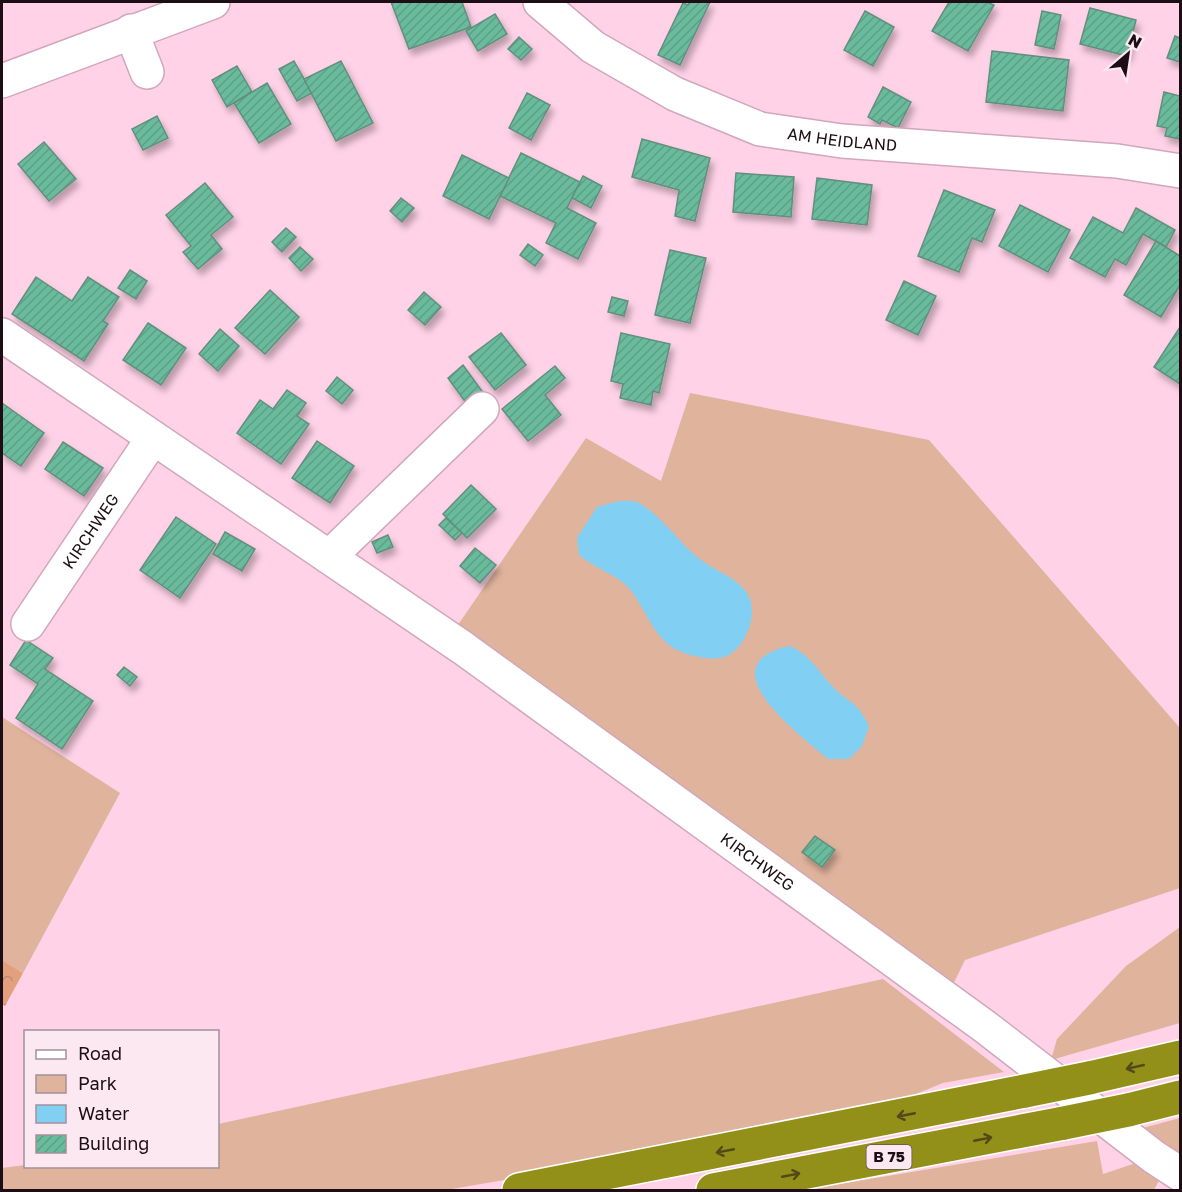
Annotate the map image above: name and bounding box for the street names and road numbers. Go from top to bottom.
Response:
street label: AM HEIDLAND [786,123,898,155]
street label: KIRCHWEG [58,490,123,572]
street label: KIRCHWEG [717,828,798,895]
road number: B 75 [866,1145,912,1169]

